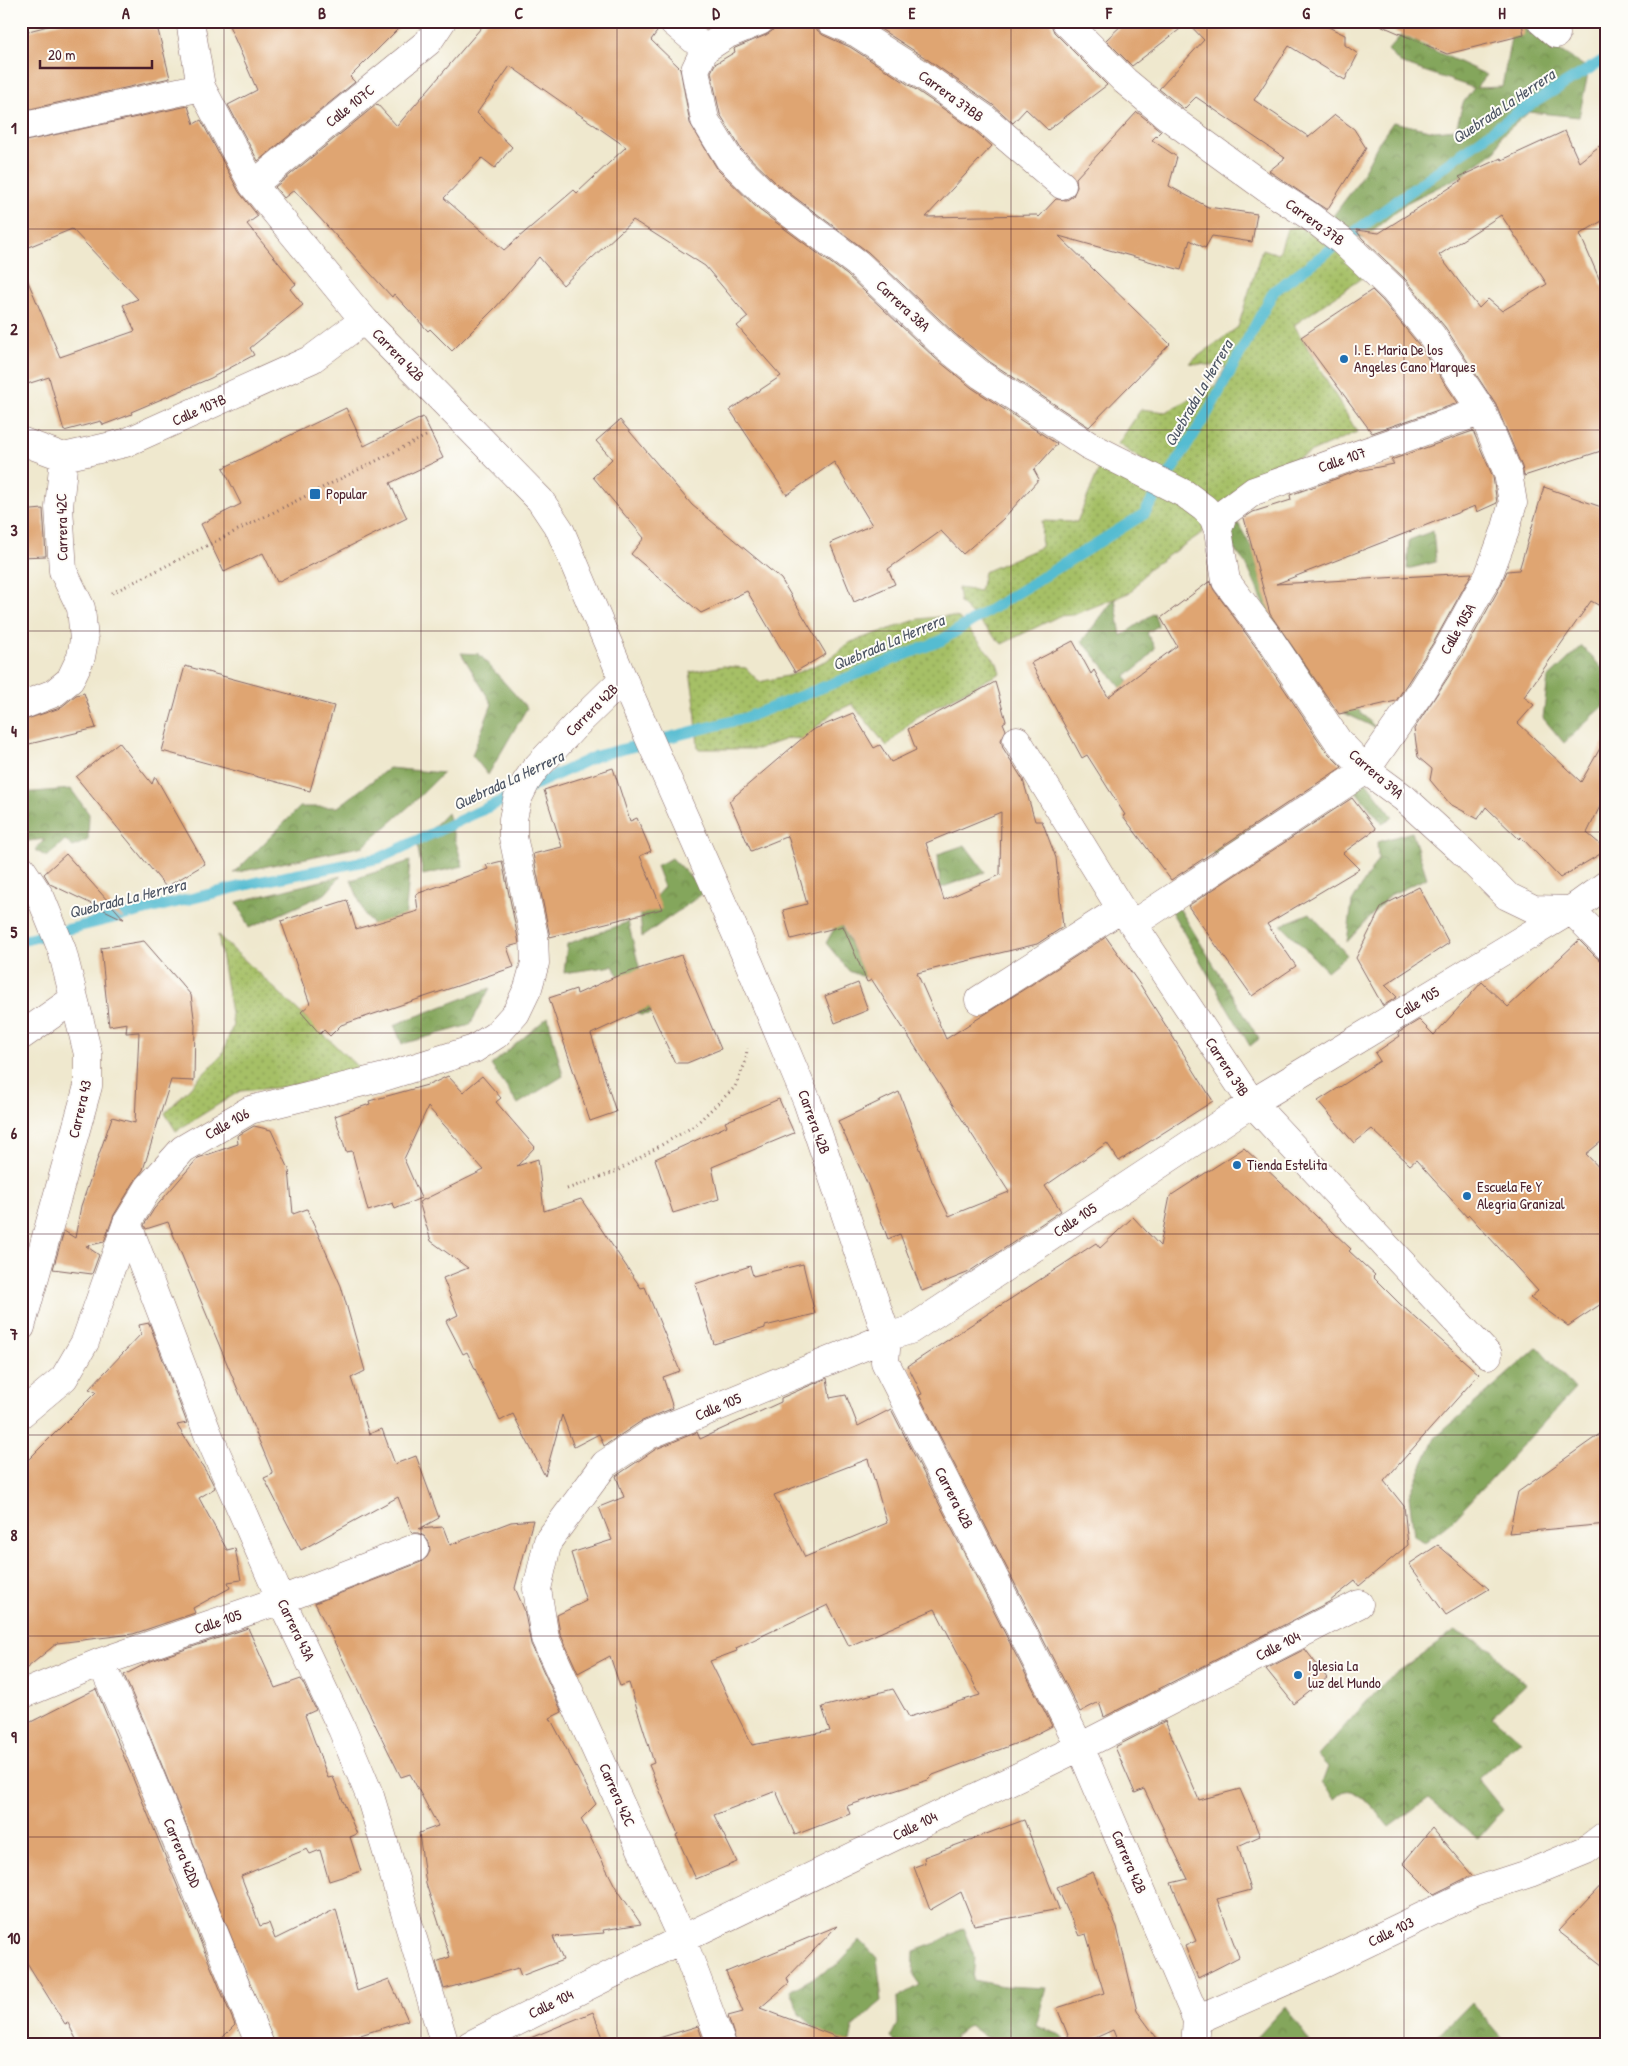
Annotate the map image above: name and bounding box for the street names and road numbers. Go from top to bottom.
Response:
street label: Carrera 37BB [914,65,988,126]
street label: Calle 107C [321,79,379,132]
street label: Carrera 37B [1281,193,1349,250]
street label: Carrera 38A [872,275,936,337]
street label: Carrera 42B [368,323,429,386]
street label: Calle 107B [168,388,229,431]
street label: Calle 107 [1315,442,1369,478]
street label: Carrera 42C [50,493,73,561]
street label: Calle 105A [1435,599,1481,658]
street label: Carrera 42B [561,679,623,741]
street label: Carrera 39A [1344,744,1409,804]
street label: Calle 105 [1391,981,1443,1024]
street label: Carrera 39B [1200,1033,1254,1100]
street label: Carrera 43 [63,1077,96,1140]
street label: Carrera 42B [793,1087,836,1157]
street label: Calle 106 [201,1103,253,1144]
street label: Calle 105 [1049,1197,1101,1242]
street label: Calle 105 [691,1387,745,1426]
street label: Carrera 42B [930,1463,979,1532]
street label: Carrera 43A [272,1595,321,1665]
street label: Calle 105 [191,1603,245,1639]
street label: Calle 104 [1252,1625,1304,1666]
street label: Carrera 42C [594,1760,641,1830]
street label: Calle 104 [889,1805,941,1845]
street label: Carrera 42DD [158,1815,207,1892]
street label: Carrera 42B [1107,1827,1152,1897]
street label: Calle 103 [1364,1911,1418,1952]
street label: Calle 104 [525,1983,577,2023]

